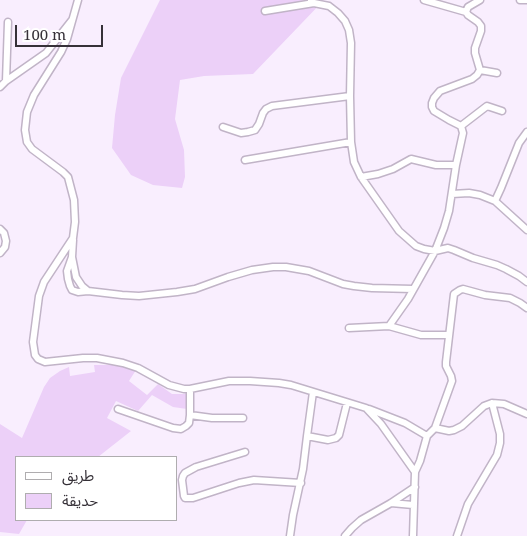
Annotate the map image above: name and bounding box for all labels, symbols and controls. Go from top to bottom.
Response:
scale bar [18,15,105,47]
text: 100 m [23,24,66,44]
legend [15,456,178,521]
text: طريق [62,465,94,485]
text: حديقة [62,490,98,510]

